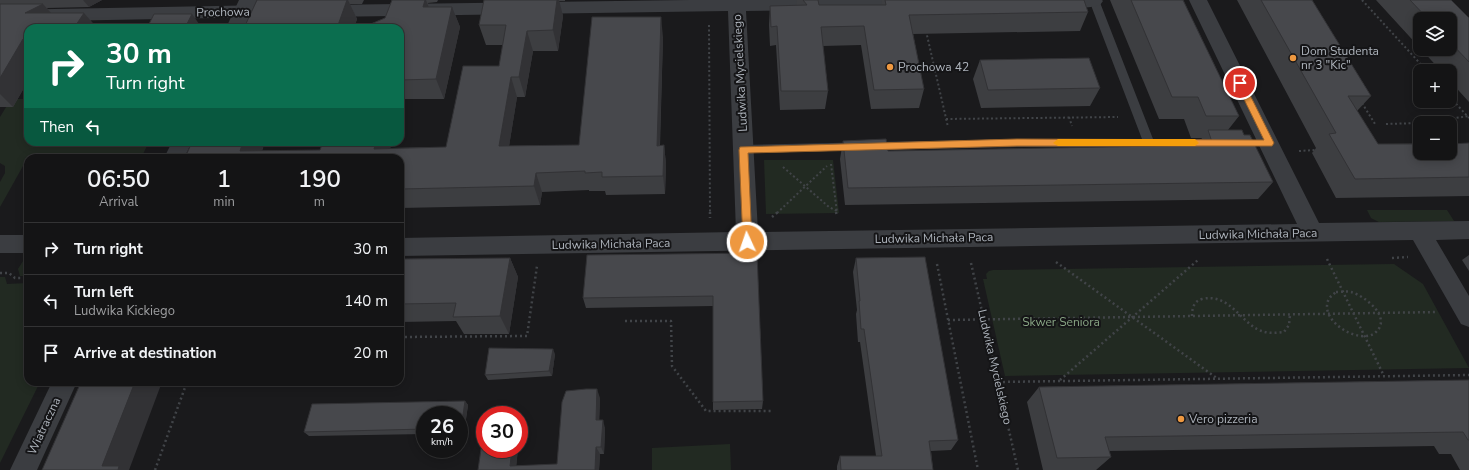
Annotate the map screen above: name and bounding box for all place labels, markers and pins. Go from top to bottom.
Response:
place label: Dom Studenta nr 3 "Kic" [1301,43,1379,73]
marker: Dom Studenta nr 3 "Kic" [1288,53,1298,63]
place label: Prochowa 42 [898,59,969,75]
marker: Prochowa 42 [885,62,895,72]
pin [1223,66,1257,100]
place label: Vero pizzeria [1188,411,1258,427]
marker: Vero pizzeria [1176,414,1186,424]

